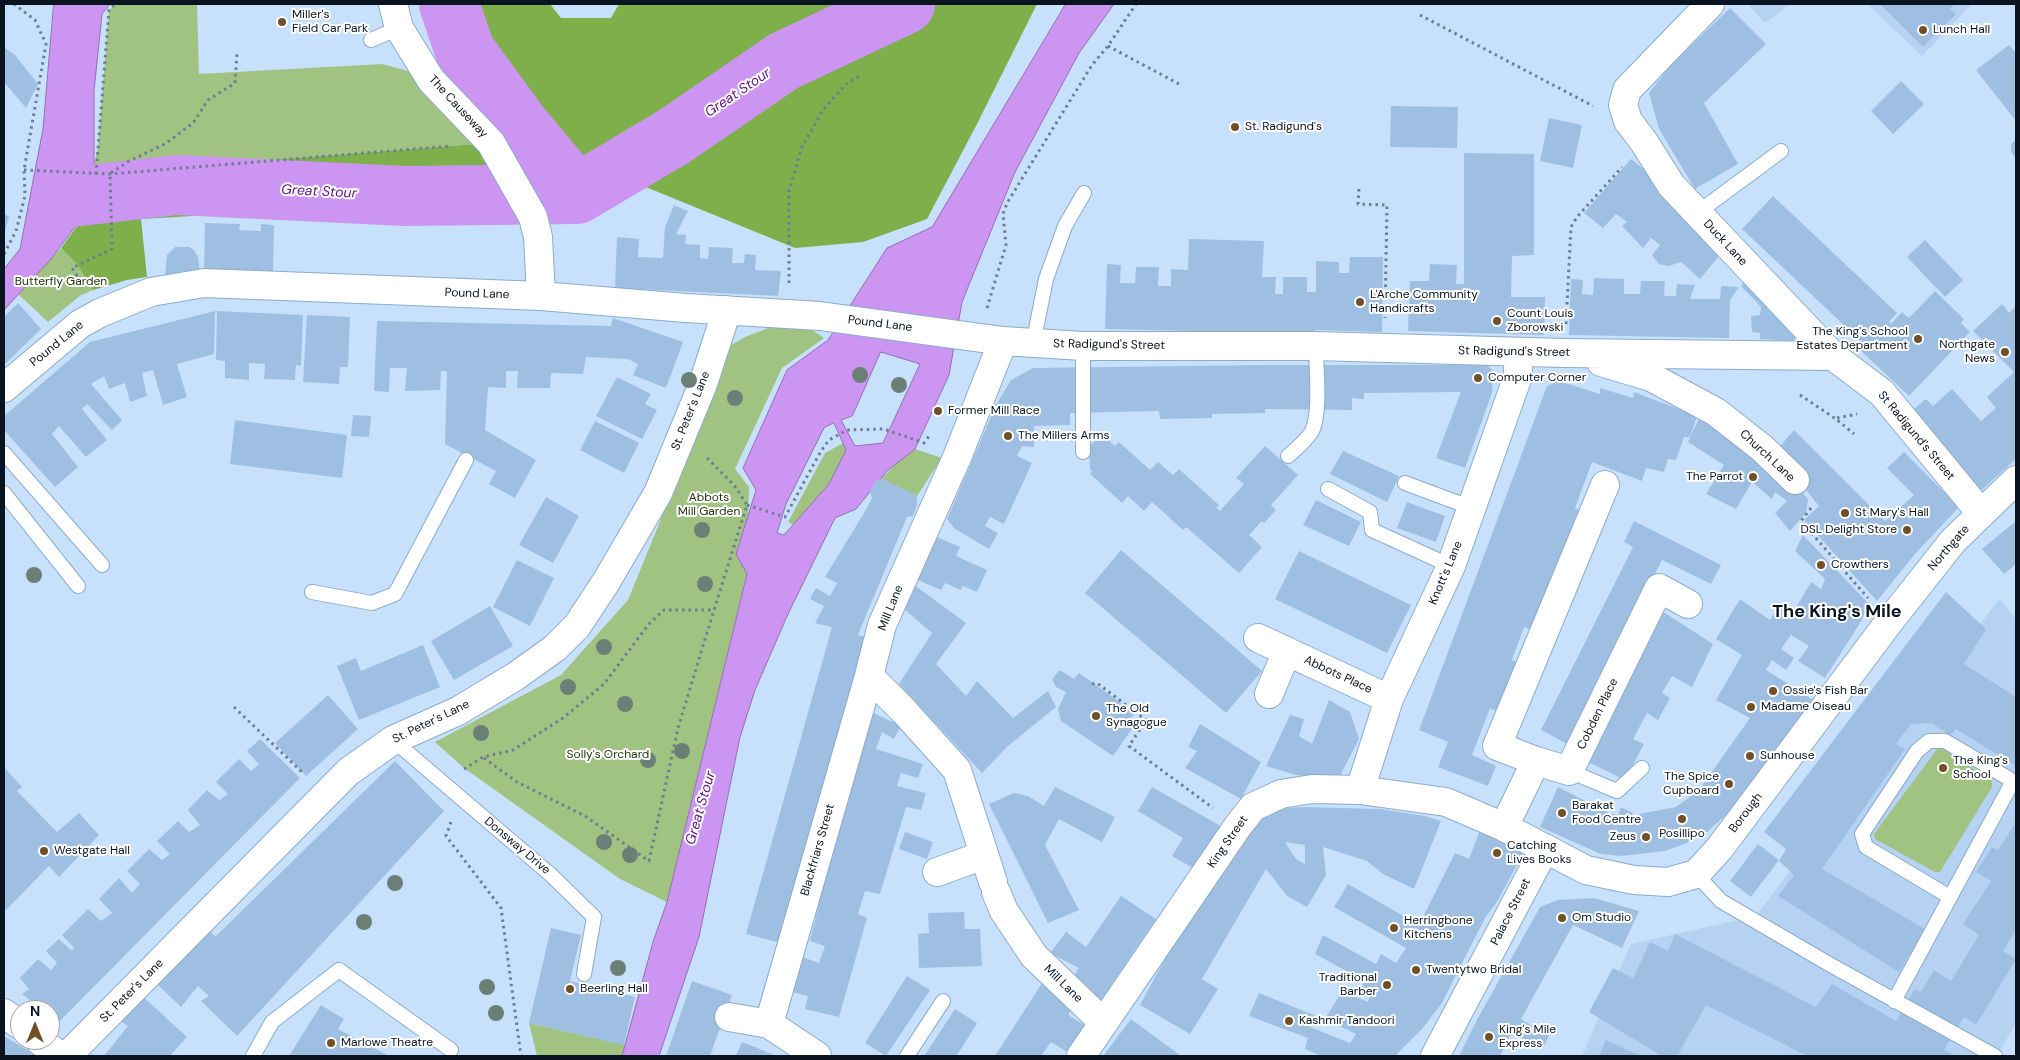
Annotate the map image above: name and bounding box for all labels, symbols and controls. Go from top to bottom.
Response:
place label: Miller's Field Car Park [292,8,368,36]
marker: Miller's Field Car Park [276,16,288,28]
place label: Lunch Hall [1933,23,1990,37]
marker: Lunch Hall [1917,24,1929,36]
water label: Great Stour [702,65,774,121]
street label: The Causeway [425,73,491,141]
place label: St. Radigund's [1245,120,1322,134]
marker: St. Radigund's [1229,121,1241,133]
water label: Great Stour [281,182,357,202]
street label: Duck Lane [1700,217,1750,269]
park label: Butterfly Garden [15,275,107,289]
street label: Pound Lane [444,286,510,302]
place label: L'Arche Community Handicrafts [1370,288,1478,316]
marker: L'Arche Community Handicrafts [1354,296,1366,308]
place label: Count Louis Zborowski [1507,307,1573,335]
street label: Pound Lane [847,313,913,335]
marker: Count Louis Zborowski [1491,315,1503,327]
street label: Pound Lane [27,318,87,370]
place label: The King's School Estates Department [1796,325,1908,353]
marker: The King's School Estates Department [1912,333,1924,345]
street label: St Radigund's Street [1053,337,1165,353]
place label: Northgate News [1939,338,1995,366]
street label: St Radigund's Street [1458,344,1570,360]
marker: Northgate News [1999,346,2011,358]
street label: St. Peter's Lane [669,369,713,453]
place label: Computer Corner [1488,371,1586,385]
marker: Computer Corner [1472,372,1484,384]
street label: St Radigund's Street [1875,389,1957,483]
place label: Former Mill Race [948,404,1040,418]
marker: Former Mill Race [932,405,944,417]
street label: Church Lane [1736,427,1798,485]
place label: The Millers Arms [1018,429,1110,443]
marker: The Millers Arms [1002,430,1014,442]
place label: The Parrot [1686,470,1743,484]
marker: The Parrot [1747,471,1759,483]
park label: Abbots Mill Garden [678,491,740,519]
place label: St Mary's Hall [1855,506,1929,520]
marker: St Mary's Hall [1839,507,1851,519]
street label: Northgate [1925,522,1973,574]
place label: DSL Delight Store [1801,523,1897,537]
marker: DSL Delight Store [1901,524,1913,536]
street label: Knott's Lane [1426,539,1466,607]
place label: Crowthers [1831,558,1889,572]
marker: Crowthers [1815,559,1827,571]
street label: Mill Lane [875,583,907,633]
district label: The King's Mile [1772,601,1902,623]
street label: Abbots Place [1302,653,1374,697]
street label: Cobden Place [1575,676,1621,752]
place label: Ossie's Fish Bar [1783,684,1868,698]
marker: Ossie's Fish Bar [1767,685,1779,697]
street label: St. Peter's Lane [390,697,472,747]
place label: Madame Oiseau [1761,700,1851,714]
marker: Madame Oiseau [1745,701,1757,713]
place label: The Old Synagogue [1106,702,1167,730]
marker: The Old Synagogue [1090,710,1102,722]
park label: Solly's Orchard [567,748,649,762]
place label: Sunhouse [1760,749,1814,763]
marker: Sunhouse [1744,750,1756,762]
place label: The King's School [1953,754,2008,782]
marker: The King's School [1937,762,1949,774]
water label: Great Stour [682,769,720,847]
place label: The Spice Cupboard [1663,770,1719,798]
marker: The Spice Cupboard [1723,778,1735,790]
street label: Borough [1726,790,1766,836]
place label: Barakat Food Centre [1572,799,1641,827]
street label: Blackfriars Street [798,802,838,898]
marker: Barakat Food Centre [1556,807,1568,819]
street label: King Street [1205,813,1251,871]
marker: Posillipo [1676,813,1688,825]
street label: Donsway Drive [481,814,553,878]
place label: Posillipo [1659,827,1705,841]
place label: Zeus [1610,830,1636,844]
marker: Zeus [1640,831,1652,843]
place label: Catching Lives Books [1507,839,1571,867]
place label: Westgate Hall [54,844,130,858]
marker: Westgate Hall [38,845,50,857]
marker: Catching Lives Books [1491,847,1503,859]
street label: Palace Street [1488,876,1534,948]
place label: Om Studio [1572,911,1631,925]
marker: Om Studio [1556,912,1568,924]
place label: Herringbone Kitchens [1404,914,1473,942]
marker: Herringbone Kitchens [1388,922,1400,934]
street label: St. Peter's Lane [97,956,167,1026]
street label: Mill Lane [1041,962,1085,1006]
place label: Twentytwo Bridal [1426,963,1521,977]
marker: Twentytwo Bridal [1410,964,1422,976]
place label: Traditional Barber [1319,971,1377,999]
marker: Traditional Barber [1381,979,1393,991]
place label: Beerling Hall [580,982,648,996]
marker: Beerling Hall [564,983,576,995]
north arrow [10,1000,60,1050]
text: N [30,1002,40,1020]
place label: Kashmir Tandoori [1299,1014,1395,1028]
marker: Kashmir Tandoori [1283,1015,1295,1027]
place label: King's Mile Express [1499,1023,1556,1051]
marker: King's Mile Express [1483,1031,1495,1043]
place label: Marlowe Theatre [341,1036,433,1050]
marker: Marlowe Theatre [325,1037,337,1049]

